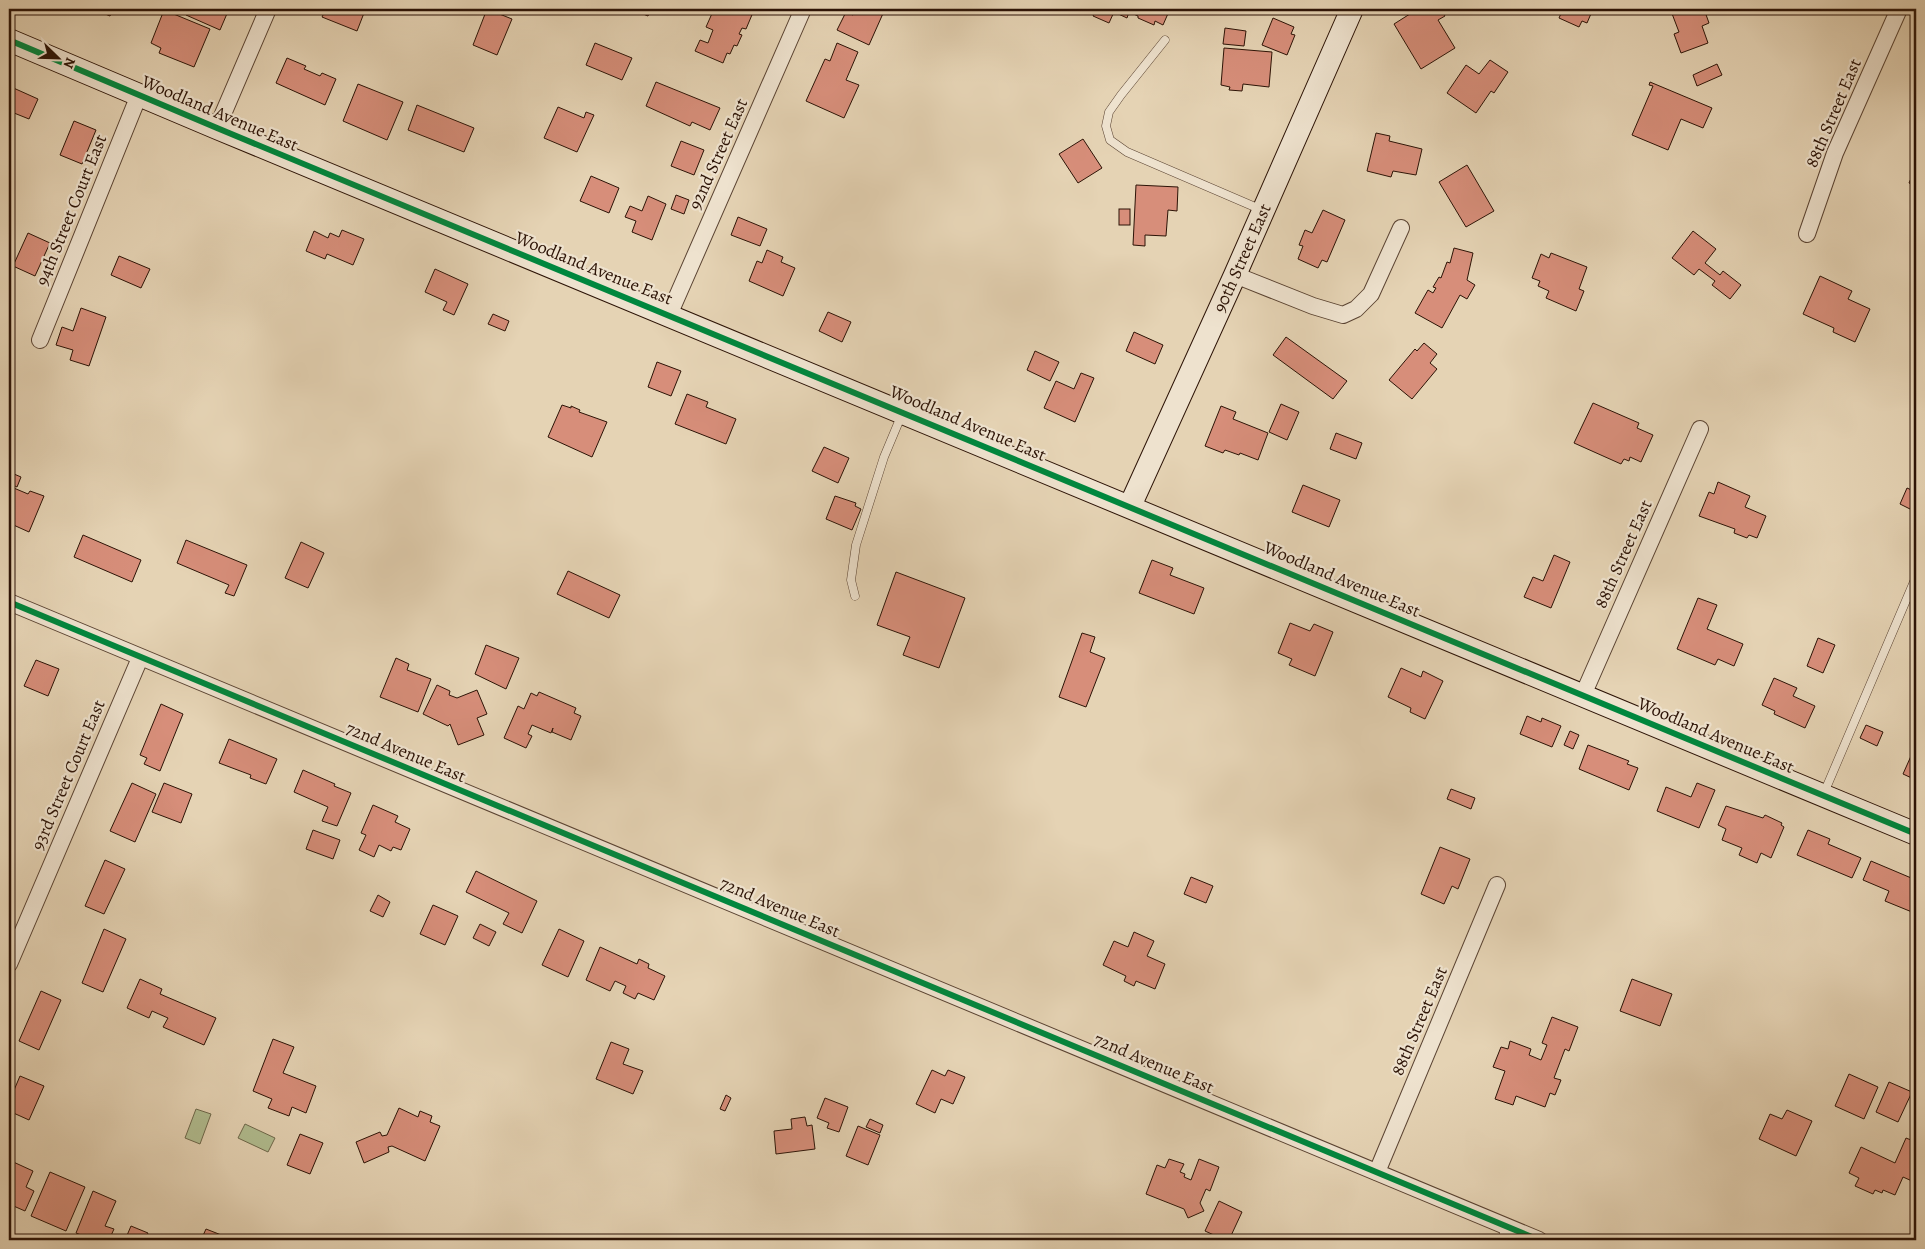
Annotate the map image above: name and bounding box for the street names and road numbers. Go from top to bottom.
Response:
street label: 88th Street East [1799,55,1867,171]
street label: Woodland Avenue East [137,69,302,157]
street label: 92nd Street East [683,94,753,213]
street label: 94th Street Court East [30,131,112,289]
street label: 90th Street East [1207,200,1277,316]
street label: Woodland Avenue East [511,225,676,311]
street label: Woodland Avenue East [885,379,1050,467]
street label: 88th Street East [1588,496,1658,612]
street label: Woodland Avenue East [1259,535,1424,623]
street label: Woodland Avenue East [1633,691,1798,779]
street label: 93rd Street Court East [25,696,111,854]
street label: 72nd Avenue East [342,716,470,788]
street label: 72nd Avenue East [716,871,844,943]
street label: 88th Street East [1385,963,1453,1079]
street label: 72nd Avenue East [1090,1027,1218,1099]

